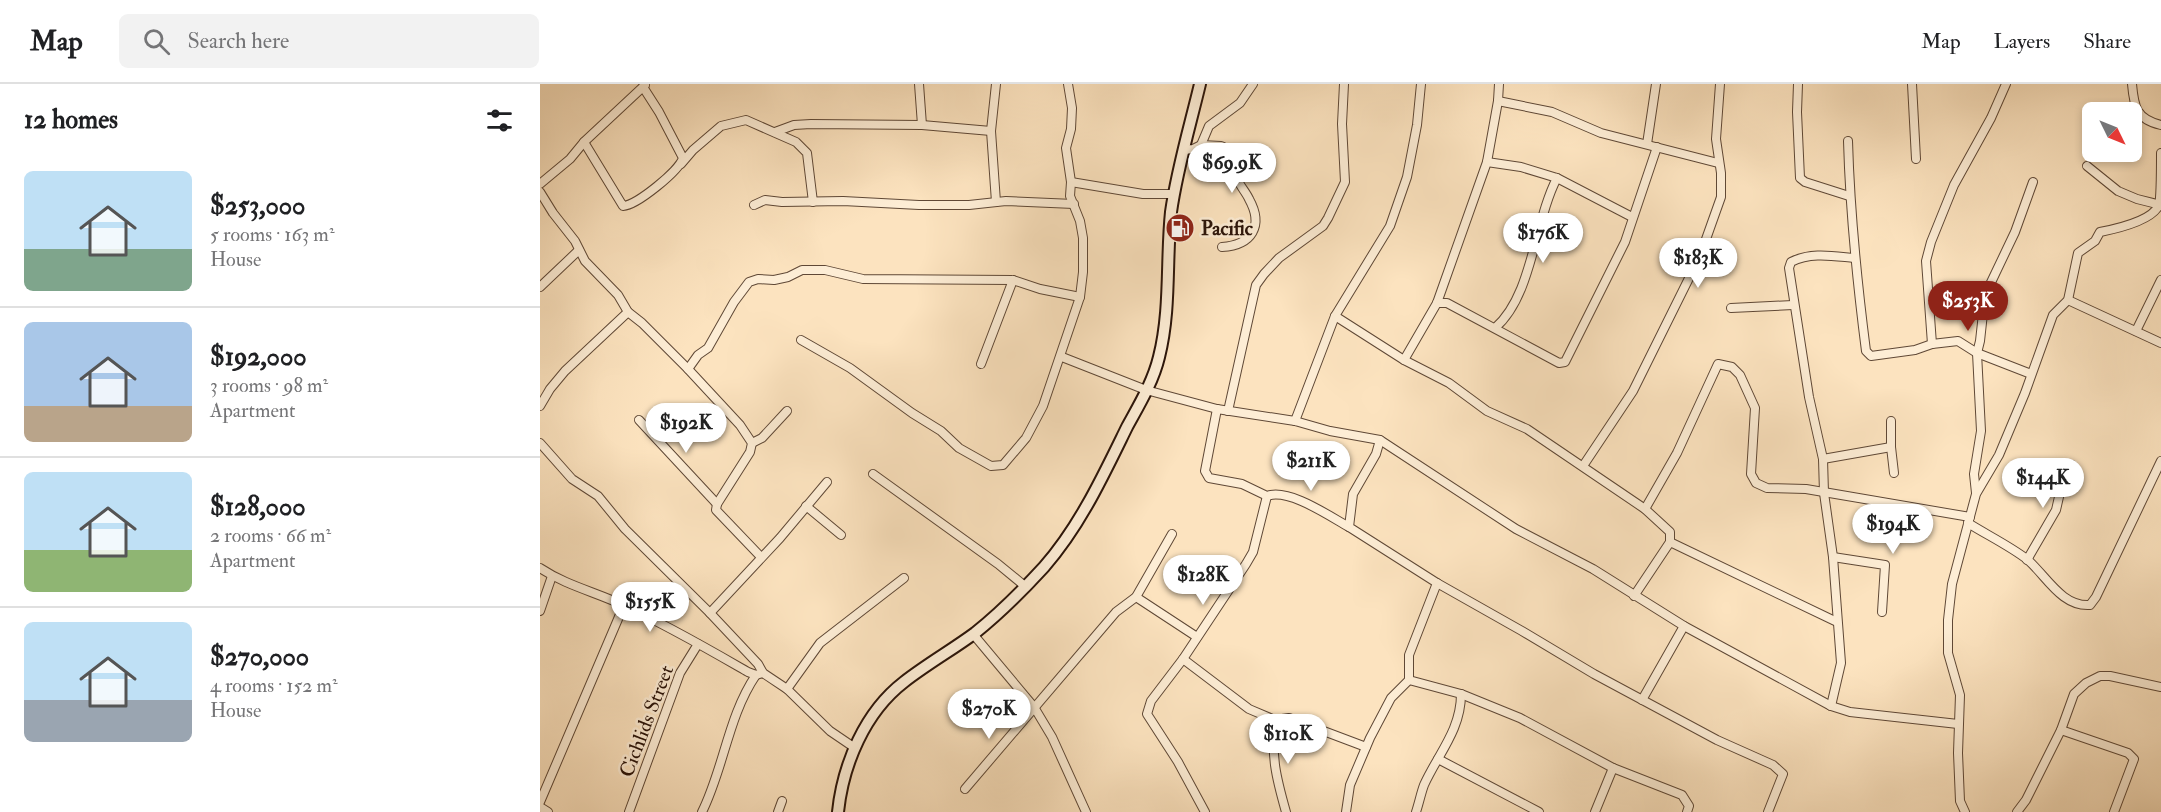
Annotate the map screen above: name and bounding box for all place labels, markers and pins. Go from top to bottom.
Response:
pin: $69.9K [1183,143,1281,194]
fuel station icon: Pacific [1164,212,1196,244]
pin: $176K [1501,213,1585,264]
place label: Pacific [1201,216,1254,241]
pin: $183K [1656,238,1740,289]
pin: $253K [1926,281,2010,332]
pin: $192K [644,403,728,454]
pin: $211K [1269,441,1353,492]
pin: $144K [2001,458,2085,509]
pin: $194K [1851,504,1935,555]
pin: $128K [1161,555,1245,606]
pin: $155K [608,582,692,633]
pin: $270K [947,689,1031,740]
pin: $110K [1246,714,1330,765]

